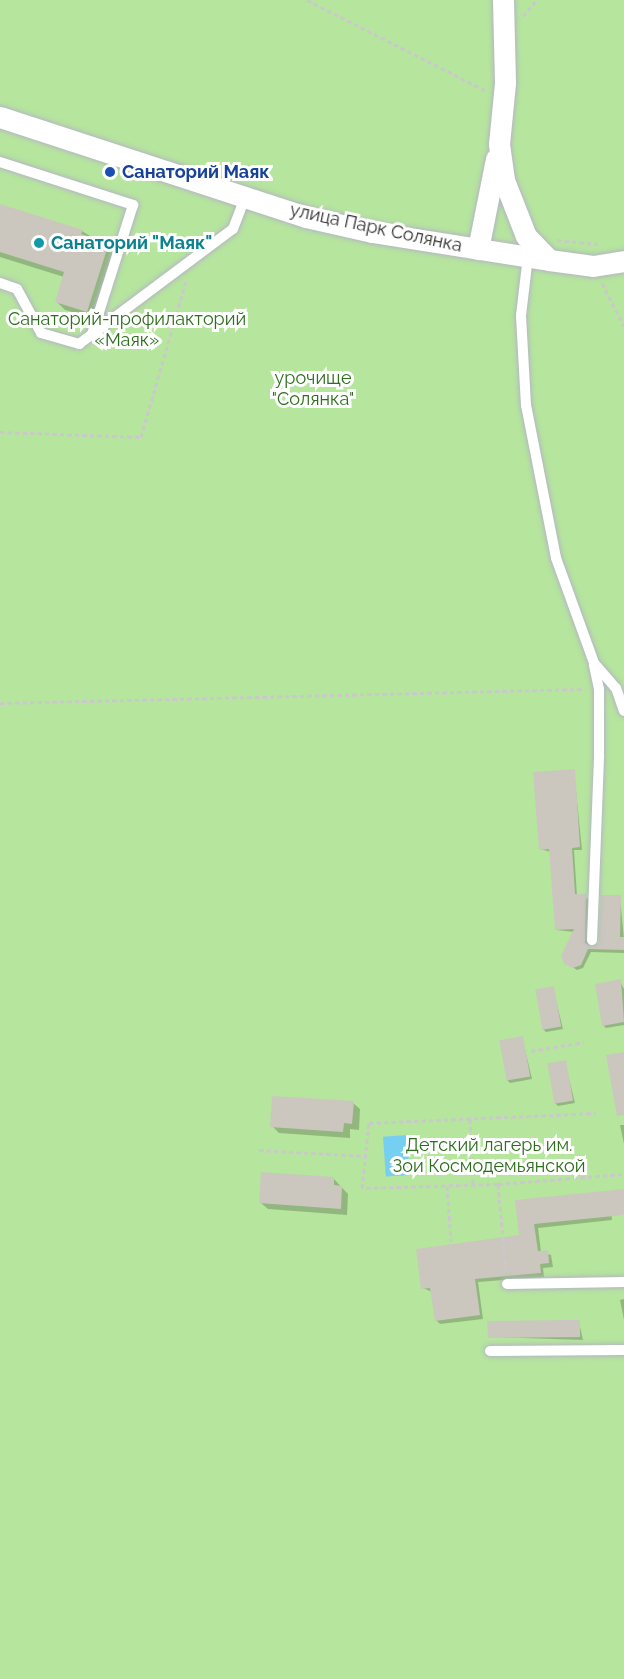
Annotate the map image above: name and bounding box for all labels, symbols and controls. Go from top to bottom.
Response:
place label: Санаторий Маяк [122,161,270,183]
marker: Санаторий Маяк [103,165,117,179]
street label: улица Парк Солянка [288,199,464,257]
place label: Санаторий "Маяк" [51,232,213,254]
marker: Санаторий "Маяк" [32,236,46,250]
park label: Санаторий-профилакторий «Маяк» [8,309,246,352]
park label: урочище "Солянка" [272,368,354,410]
park label: Детский лагерь им. Зои Космодемьянской [393,1135,585,1178]

